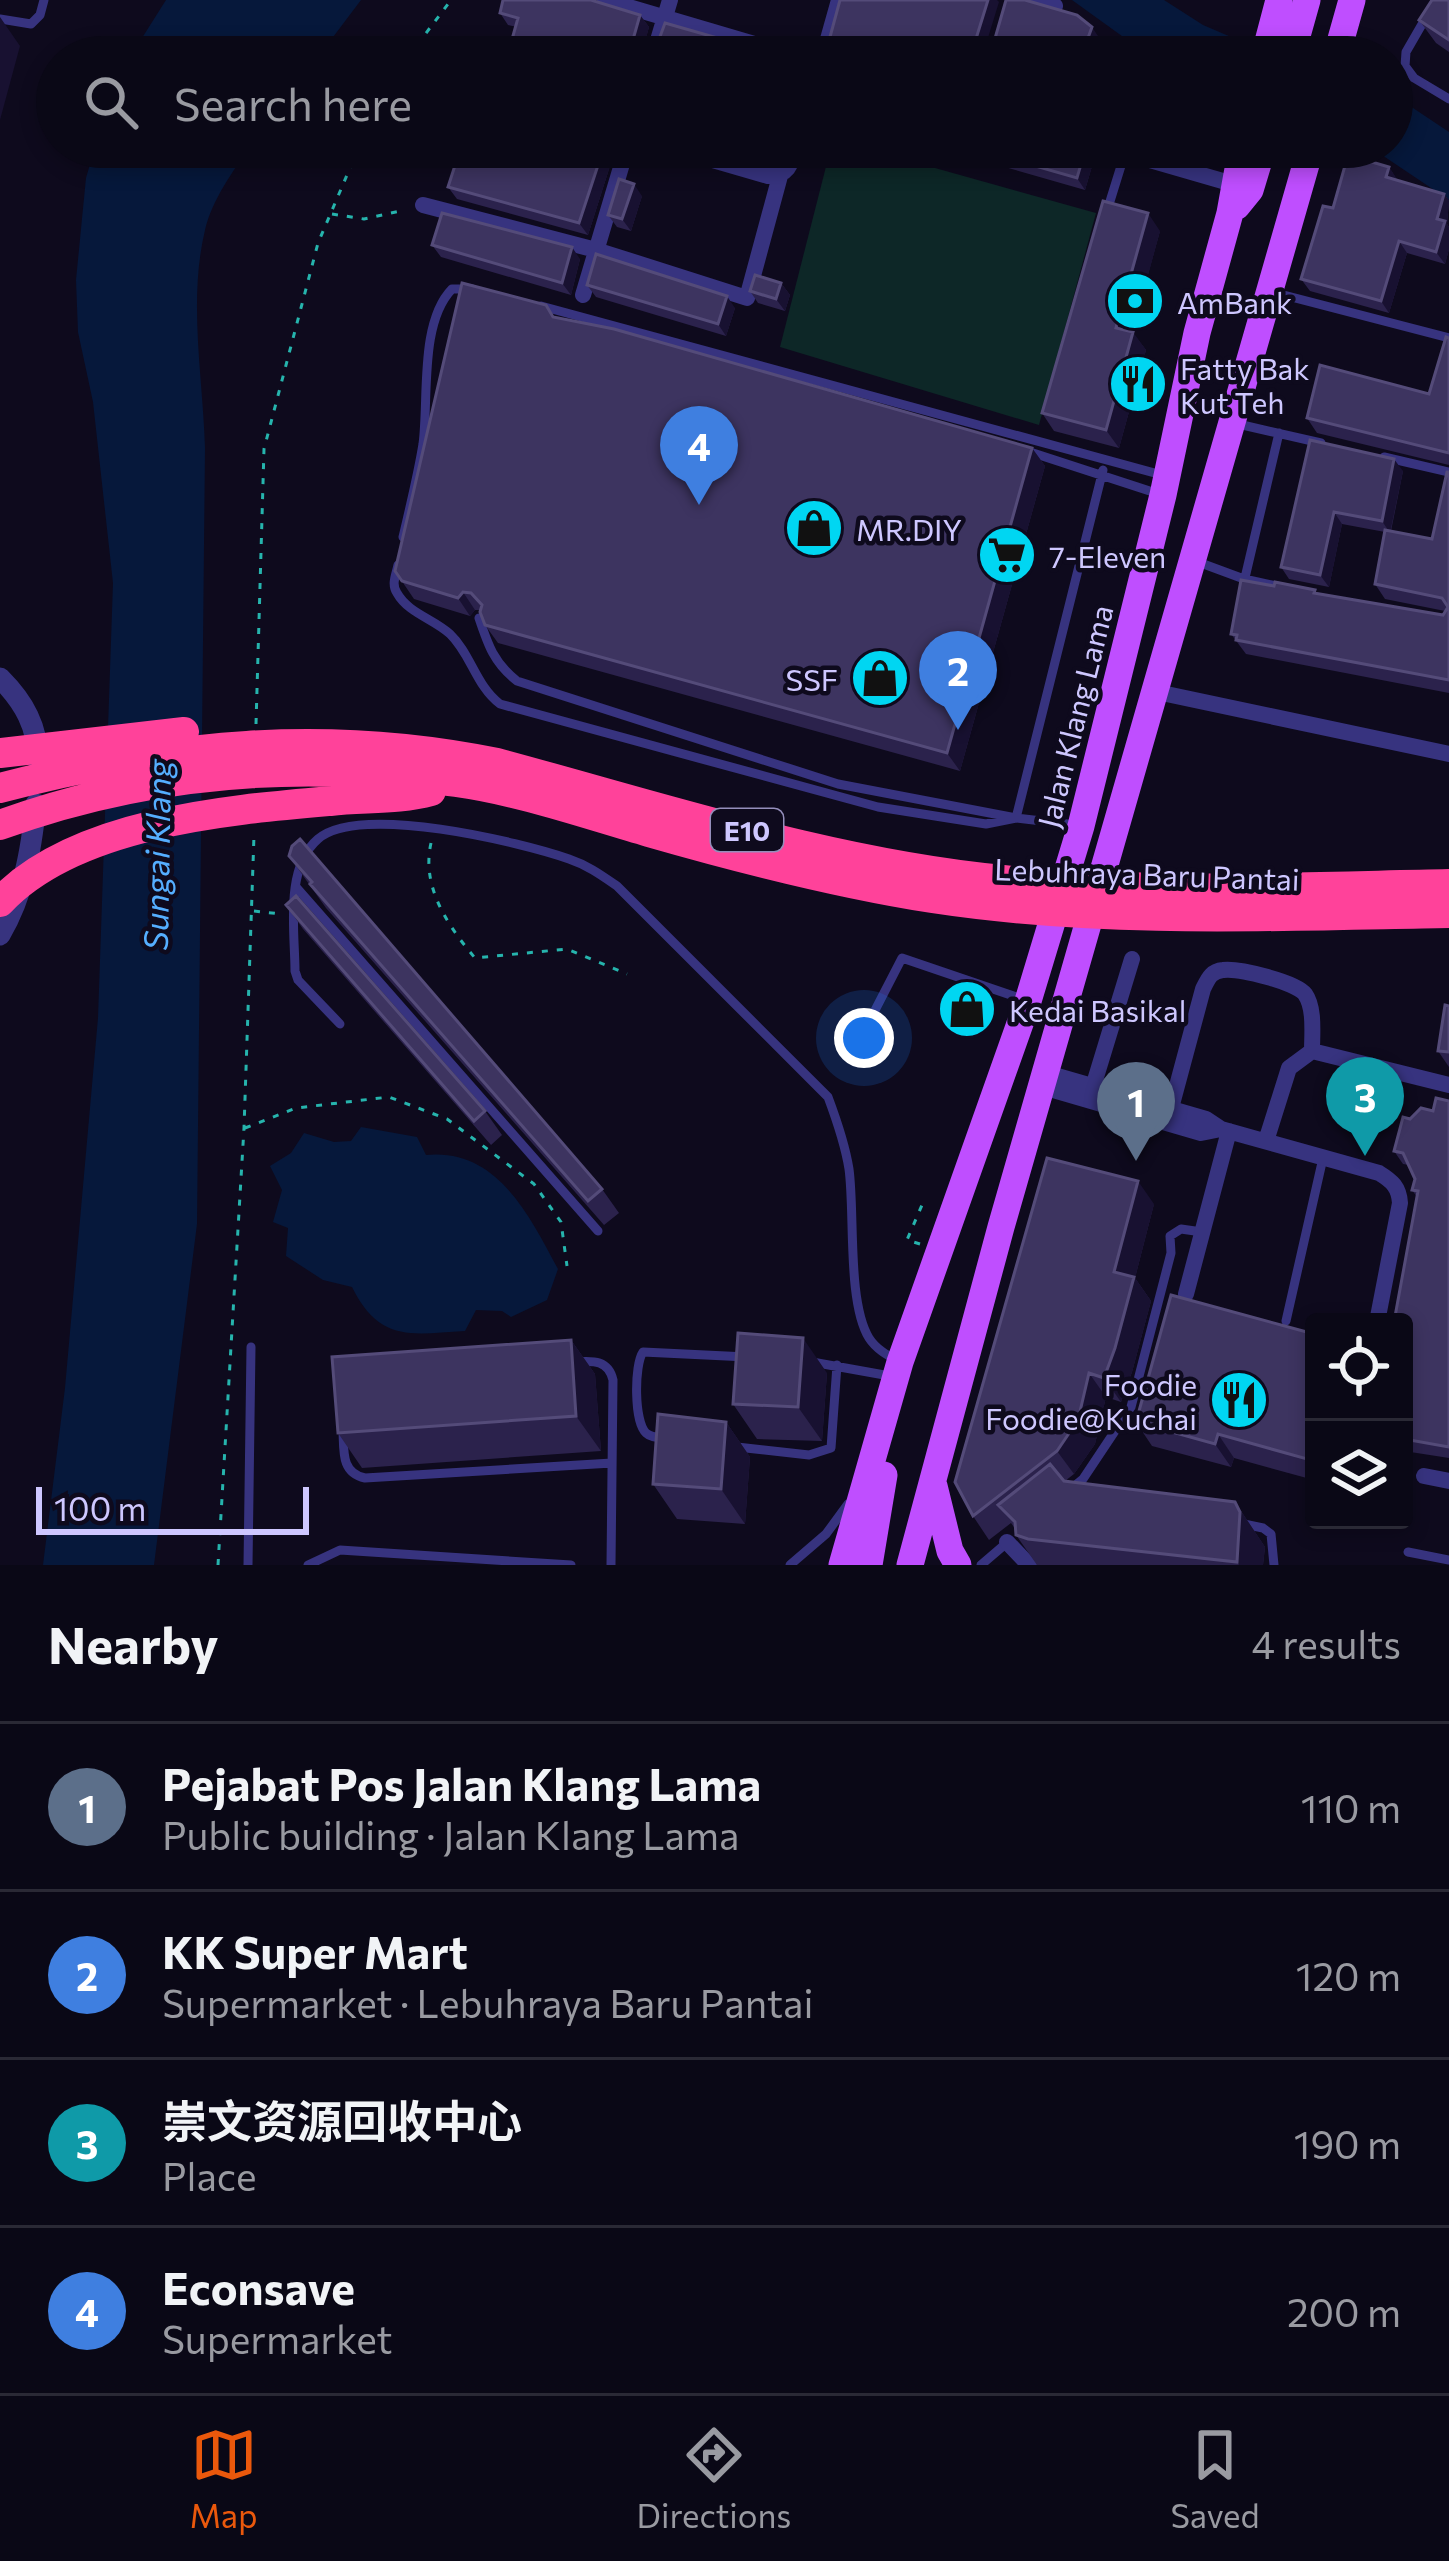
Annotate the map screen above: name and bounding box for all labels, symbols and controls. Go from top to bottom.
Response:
search box [36,36,1413,168]
icon: search [78,69,144,135]
text: Search here [174,75,412,130]
bank icon: AmBank [1104,270,1166,332]
place label: AmBank [1177,283,1292,320]
place label: Fatty Bak Kut Teh [1180,349,1309,420]
restaurant icon: Fatty Bak Kut Teh [1107,353,1169,415]
pin: 4 [660,406,738,505]
shop icon: MR.DIY [783,497,845,559]
place label: MR.DIY [856,510,962,547]
supermarket icon: 7-Eleven [976,524,1038,586]
place label: 7-Eleven [1049,537,1166,574]
street label: Jalan Klang Lama [1028,601,1120,831]
pin: 2 [919,631,997,730]
shop icon: SSF [849,647,911,709]
place label: SSF [786,660,838,697]
water label: Sungai Klang [134,758,178,951]
road number: E10 [711,809,783,851]
street label: Lebuhraya Baru Pantai [994,849,1300,897]
shop icon: Kedai Basikal [936,978,998,1040]
place label: Kedai Basikal [1009,991,1186,1028]
your location [834,1008,894,1068]
pin: 3 [1326,1057,1404,1156]
pin: 1 [1097,1062,1175,1161]
map controls [1305,1313,1413,1529]
button: locate [1305,1313,1413,1421]
place label: Foodie Foodie@Kuchai [985,1365,1197,1436]
restaurant icon: Foodie Foodie@Kuchai [1208,1369,1270,1431]
button: layers [1305,1421,1413,1529]
scale bar [36,1481,309,1534]
text: 100 m [54,1487,146,1528]
text: Nearby [48,1612,218,1675]
text: 4 results [1251,1619,1401,1667]
text: Pejabat Pos Jalan Klang Lama [162,1755,761,1810]
text: 1 [78,1783,96,1831]
text: 110 m [1301,1783,1401,1831]
text: Public building · Jalan Klang Lama [162,1810,739,1858]
text: KK Super Mart [162,1923,468,1978]
text: 2 [76,1951,98,1999]
text: 120 m [1296,1951,1401,1999]
text: Supermarket · Lebuhraya Baru Pantai [162,1978,813,2026]
text: 崇文资源回收中心 [162,2092,522,2147]
text: 3 [76,2119,98,2167]
text: 190 m [1294,2119,1401,2167]
text: Place [162,2151,257,2199]
text: Econsave [162,2259,355,2314]
text: 4 [75,2287,99,2335]
text: 200 m [1287,2287,1401,2335]
text: Supermarket [162,2314,392,2362]
tab: Map [190,2422,258,2535]
tab: Directions [637,2422,791,2535]
tab: Saved [1170,2422,1259,2535]

